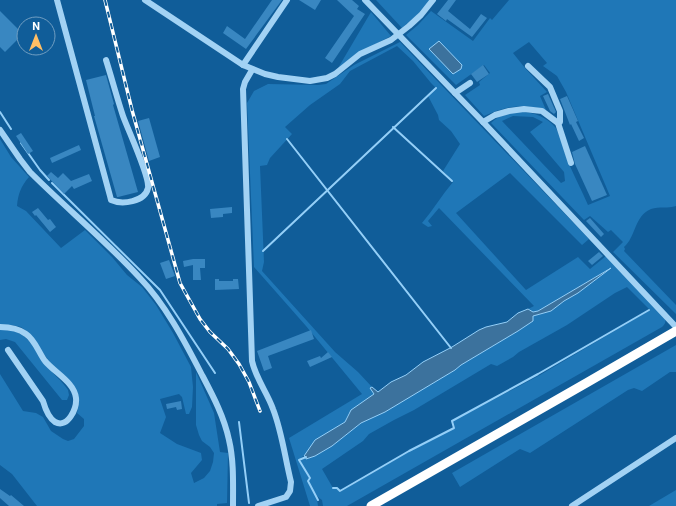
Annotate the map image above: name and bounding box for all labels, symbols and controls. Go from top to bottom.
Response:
north arrow [16,16,56,56]
text: N [32,20,40,33]

